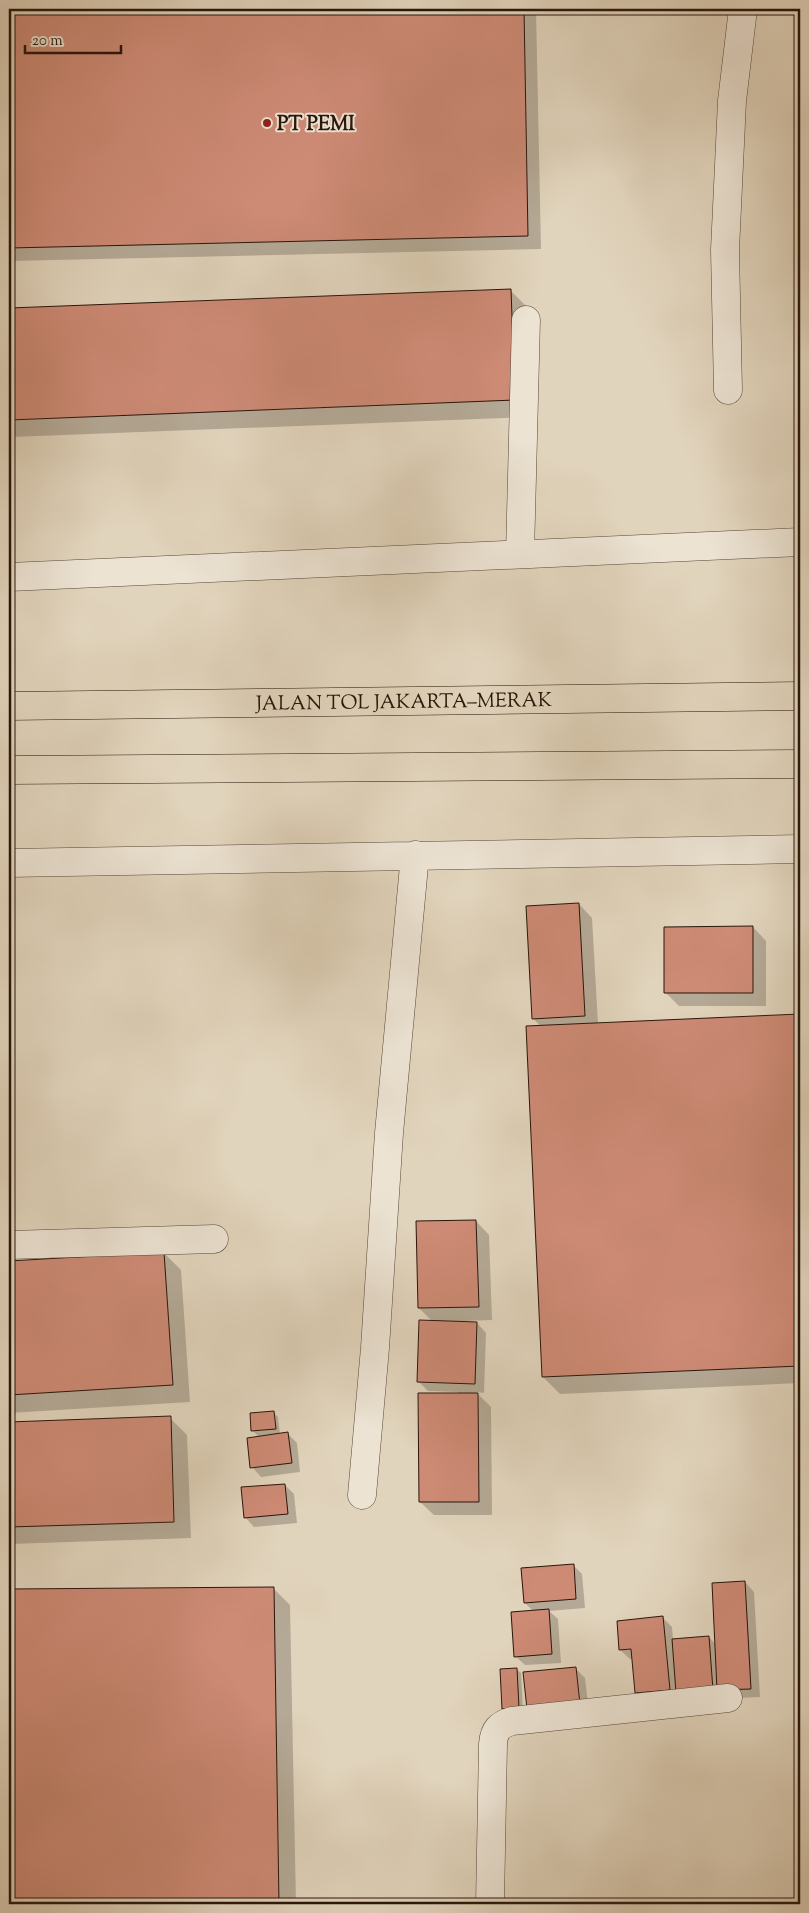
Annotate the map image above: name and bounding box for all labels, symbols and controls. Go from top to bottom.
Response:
scale bar [25,22,121,54]
text: 20 m [32,31,63,52]
place label: PT PEMI [277,111,355,140]
marker: PT PEMI [261,117,273,129]
street label: JALAN TOL JAKARTA–MERAK [255,687,553,720]

